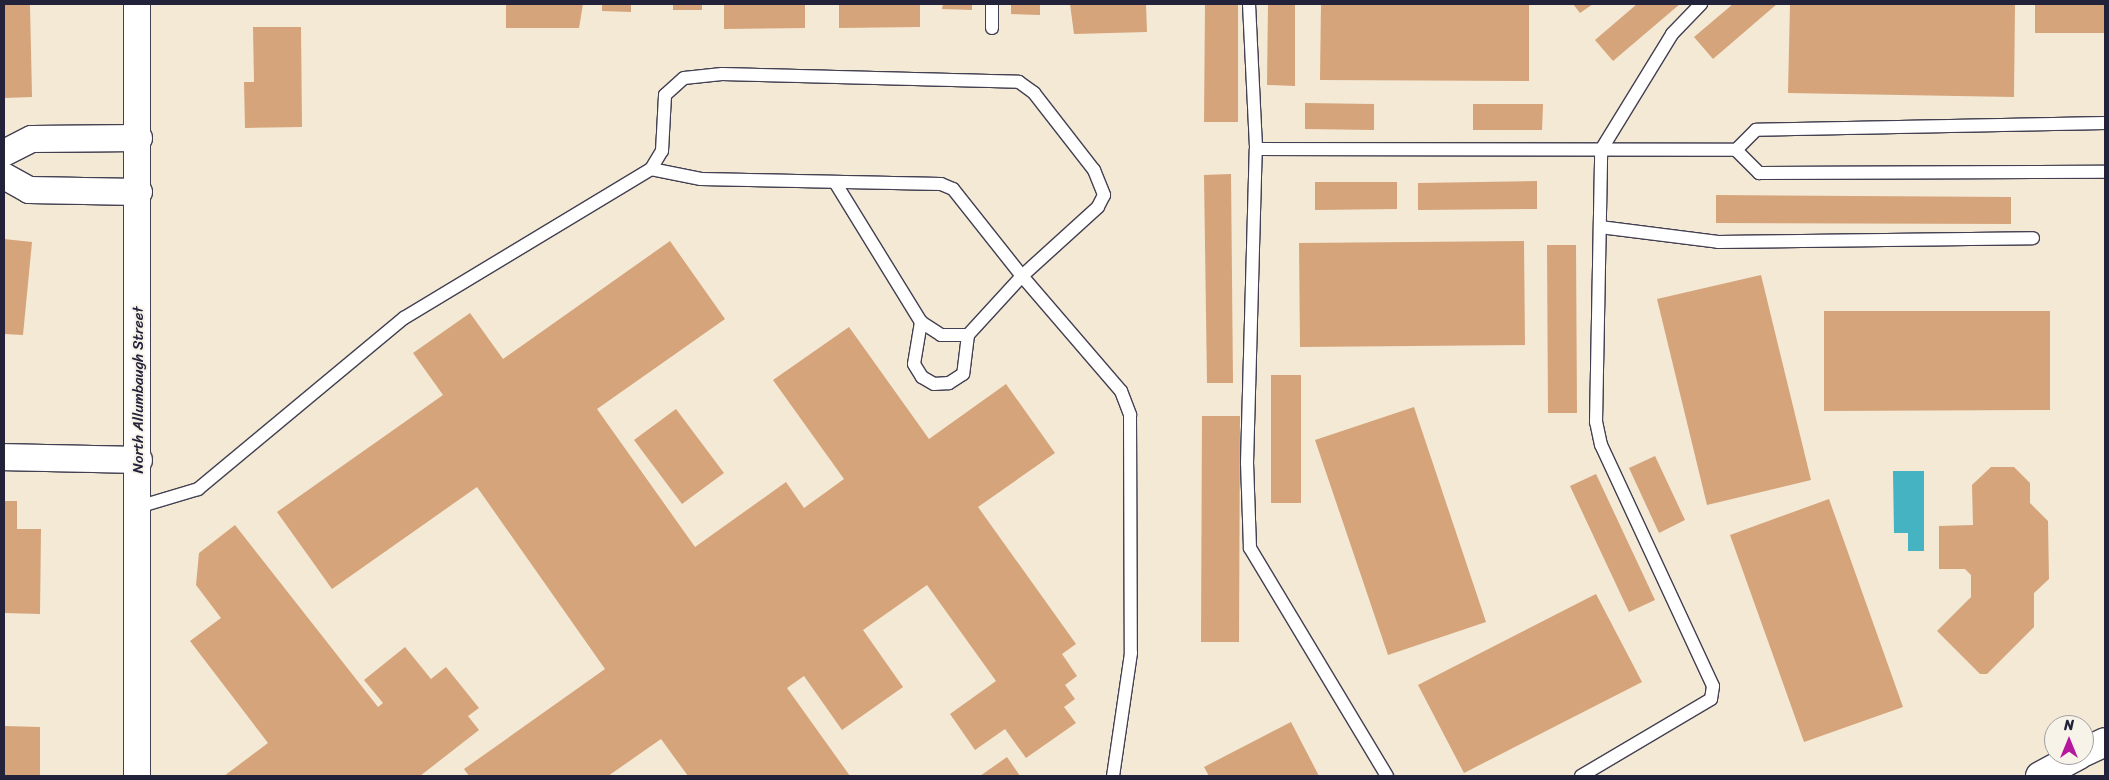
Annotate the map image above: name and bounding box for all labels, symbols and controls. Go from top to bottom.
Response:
street label: North Allumbaugh Street [130,306,148,474]
text: N [2064,713,2074,738]
north arrow [2044,715,2094,765]

